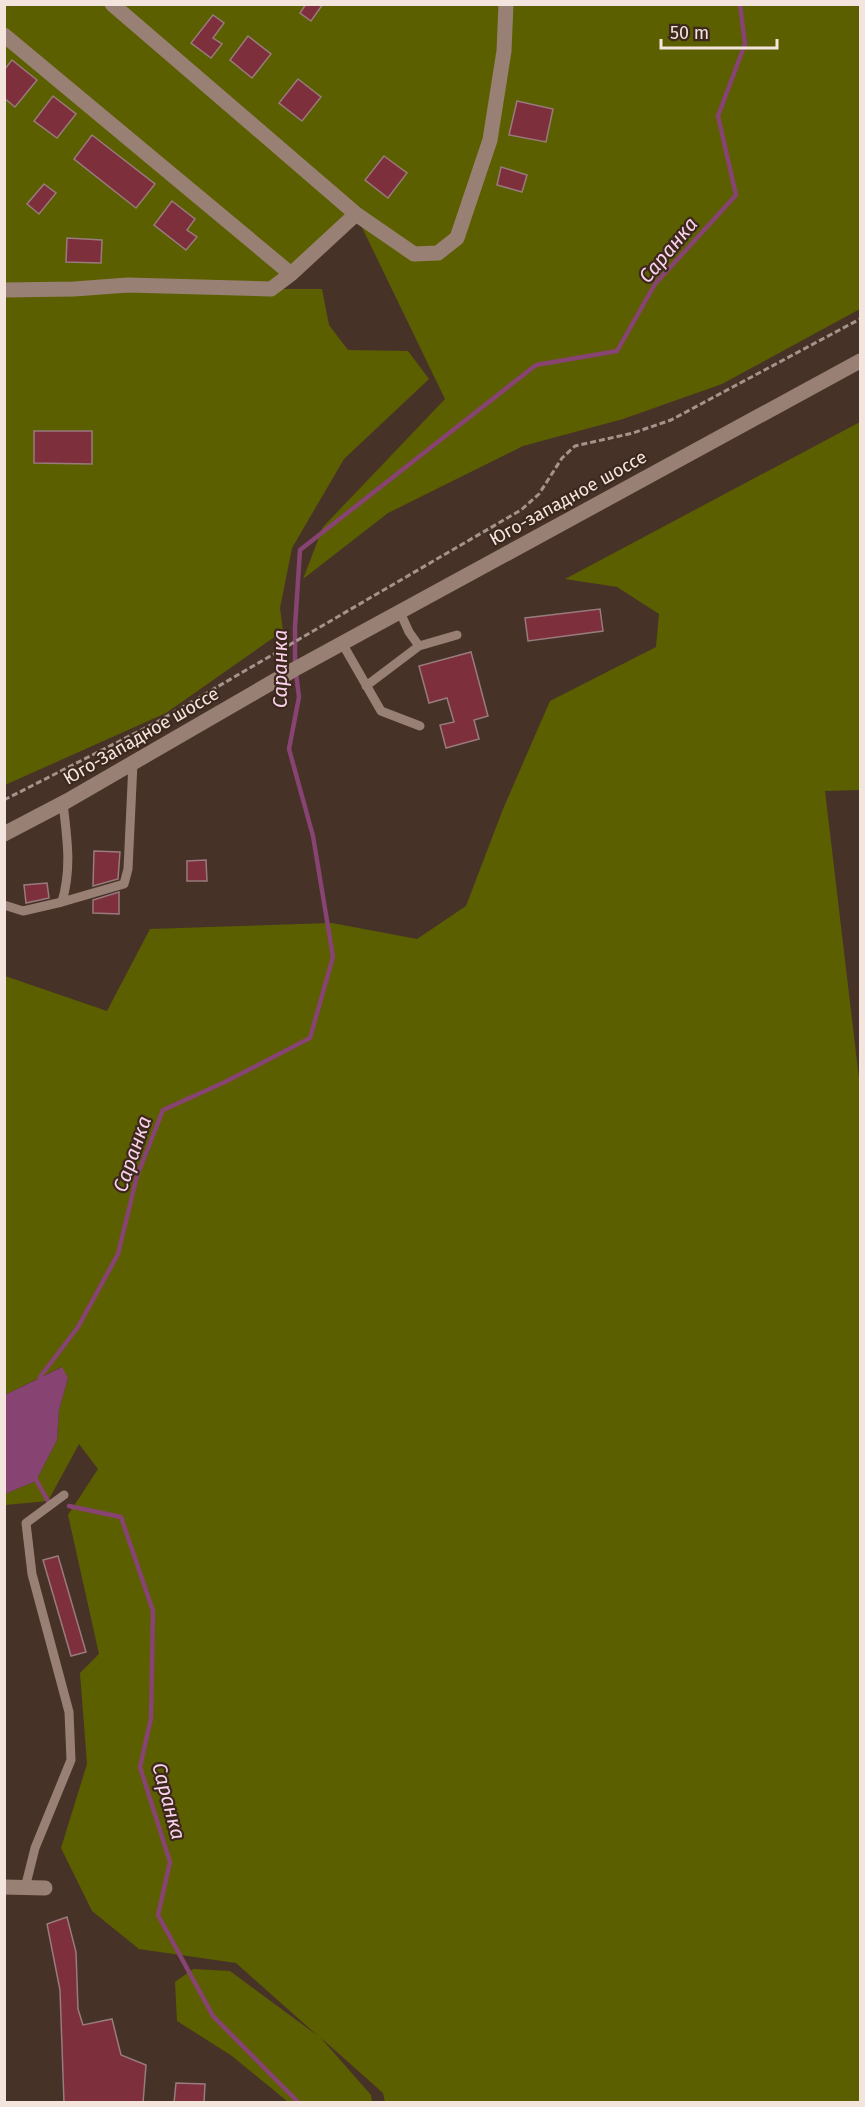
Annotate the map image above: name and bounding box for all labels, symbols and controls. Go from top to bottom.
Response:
scale bar [661,12,776,50]
text: 50 m [670,22,709,44]
water label: Саранка [634,212,702,288]
street label: Юго-западное шоссе [485,446,651,550]
water label: Саранка [268,630,292,708]
street label: Юго-Западное шоссе [59,682,223,790]
water label: Саранка [108,1113,156,1195]
water label: Саранка [147,1760,191,1842]

